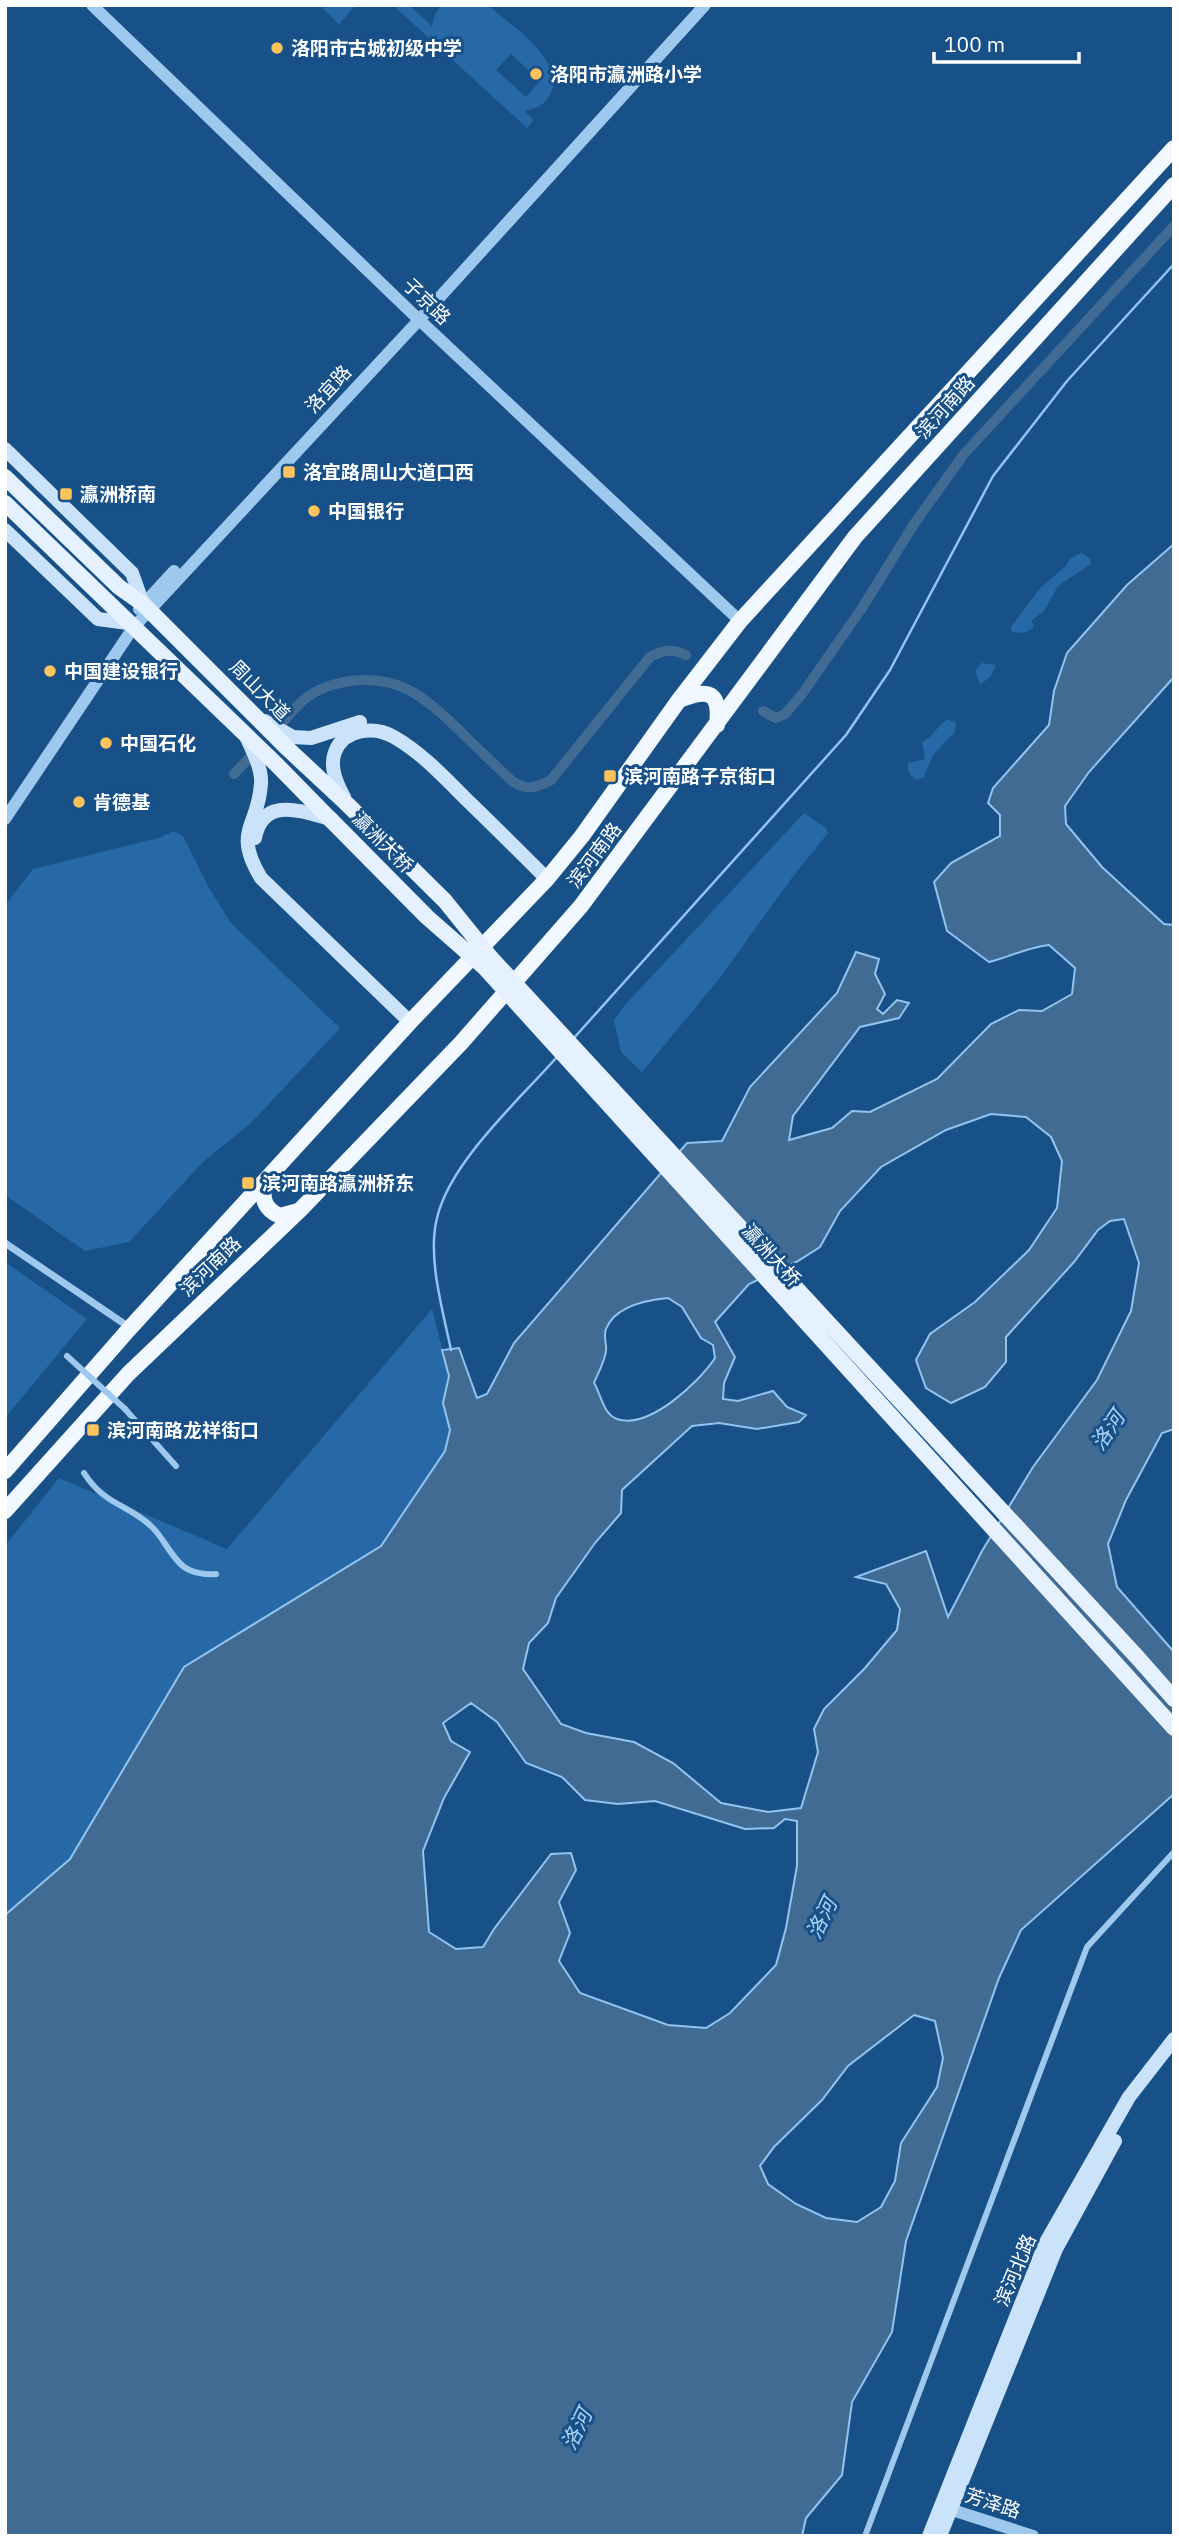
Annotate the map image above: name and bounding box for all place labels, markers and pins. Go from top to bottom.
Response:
place label: 洛阳市古城初级中学 [291,36,462,60]
marker: 洛阳市古城初级中学 [269,40,285,56]
place label: 洛阳市瀛洲路小学 [550,62,702,86]
marker: 洛阳市瀛洲路小学 [528,66,544,82]
place label: 洛宜路周山大道口西 [303,460,474,484]
marker: 洛宜路周山大道口西 [281,464,297,480]
place label: 瀛洲桥南 [80,482,156,506]
marker: 瀛洲桥南 [58,486,74,502]
place label: 中国银行 [328,499,404,523]
marker: 中国银行 [306,503,322,519]
place label: 中国建设银行 [64,659,178,683]
marker: 中国建设银行 [42,663,58,679]
place label: 中国石化 [120,731,196,755]
marker: 中国石化 [98,735,114,751]
place label: 滨河南路子京街口 [624,764,776,788]
marker: 滨河南路子京街口 [602,768,618,784]
place label: 肯德基 [93,790,151,814]
marker: 肯德基 [71,794,87,810]
place label: 滨河南路瀛洲桥东 [262,1171,414,1195]
marker: 滨河南路瀛洲桥东 [240,1175,256,1191]
place label: 滨河南路龙祥街口 [107,1418,259,1442]
marker: 滨河南路龙祥街口 [85,1422,101,1438]

